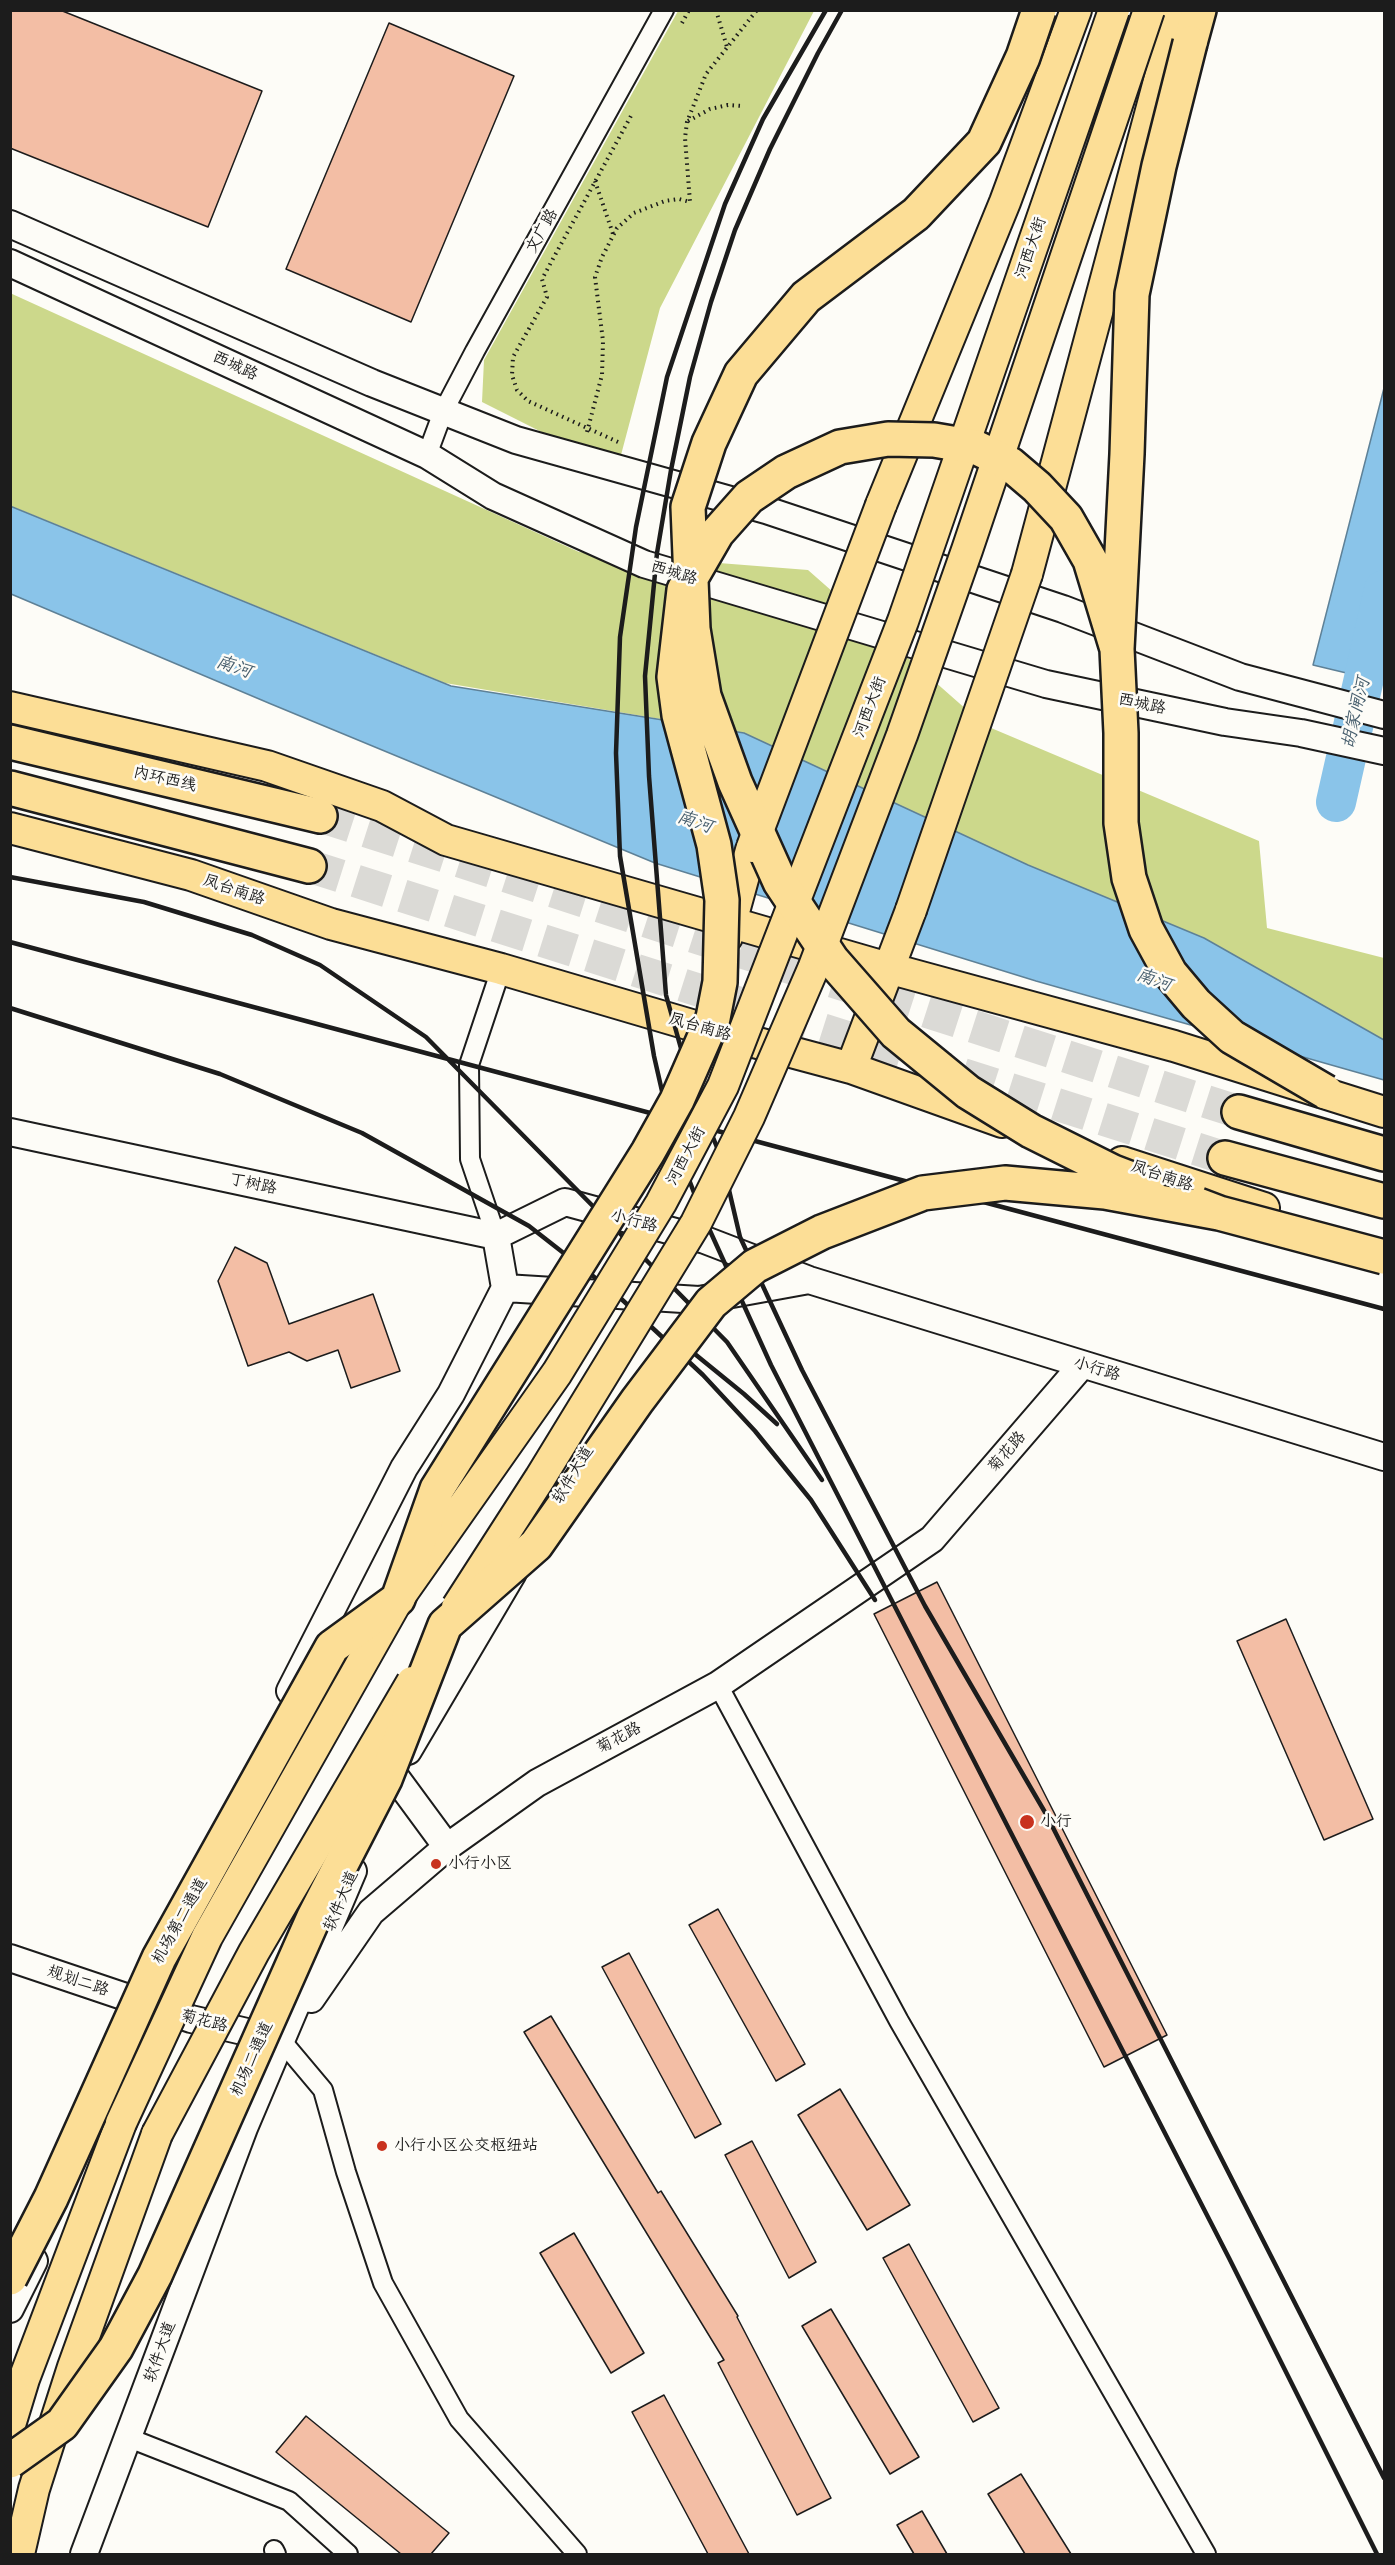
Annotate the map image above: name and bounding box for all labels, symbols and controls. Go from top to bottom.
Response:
street label: 文广路 [522,205,562,257]
street label: 河西大街 [1012,215,1050,281]
street label: 西城路 [209,347,261,385]
street label: 西城路 [648,557,700,589]
water label: 南河 [213,651,255,683]
street label: 河西大街 [850,674,890,740]
water label: 胡家闸河 [1337,675,1375,751]
street label: 西城路 [1117,690,1167,718]
street label: 内环西线 [132,762,198,796]
water label: 南河 [674,806,716,838]
street label: 凤台南路 [201,871,267,909]
water label: 南河 [1133,964,1175,996]
street label: 凤台南路 [667,1009,733,1045]
street label: 河西大街 [663,1123,709,1189]
street label: 凤台南路 [1129,1157,1195,1195]
street label: 丁树路 [228,1170,278,1198]
street label: 小行路 [608,1206,660,1236]
street label: 小行路 [1071,1353,1123,1385]
street label: 菊花路 [984,1428,1030,1476]
street label: 软件大道 [548,1443,598,1507]
street label: 菊花路 [593,1718,645,1758]
place label: 小行 [1040,1812,1072,1832]
marker: 小行 [1018,1813,1036,1831]
place label: 小行小区 [448,1854,512,1874]
marker: 小行小区 [429,1857,443,1871]
street label: 软件大道 [320,1868,362,1934]
street label: 机场第二通道 [148,1874,212,1968]
street label: 规划二路 [45,1962,111,2000]
street label: 菊花路 [178,2006,230,2036]
street label: 机场二通道 [227,2019,277,2099]
place label: 小行小区公交枢纽站 [394,2136,538,2156]
marker: 小行小区公交枢纽站 [375,2139,389,2153]
street label: 软件大道 [140,2319,180,2385]

